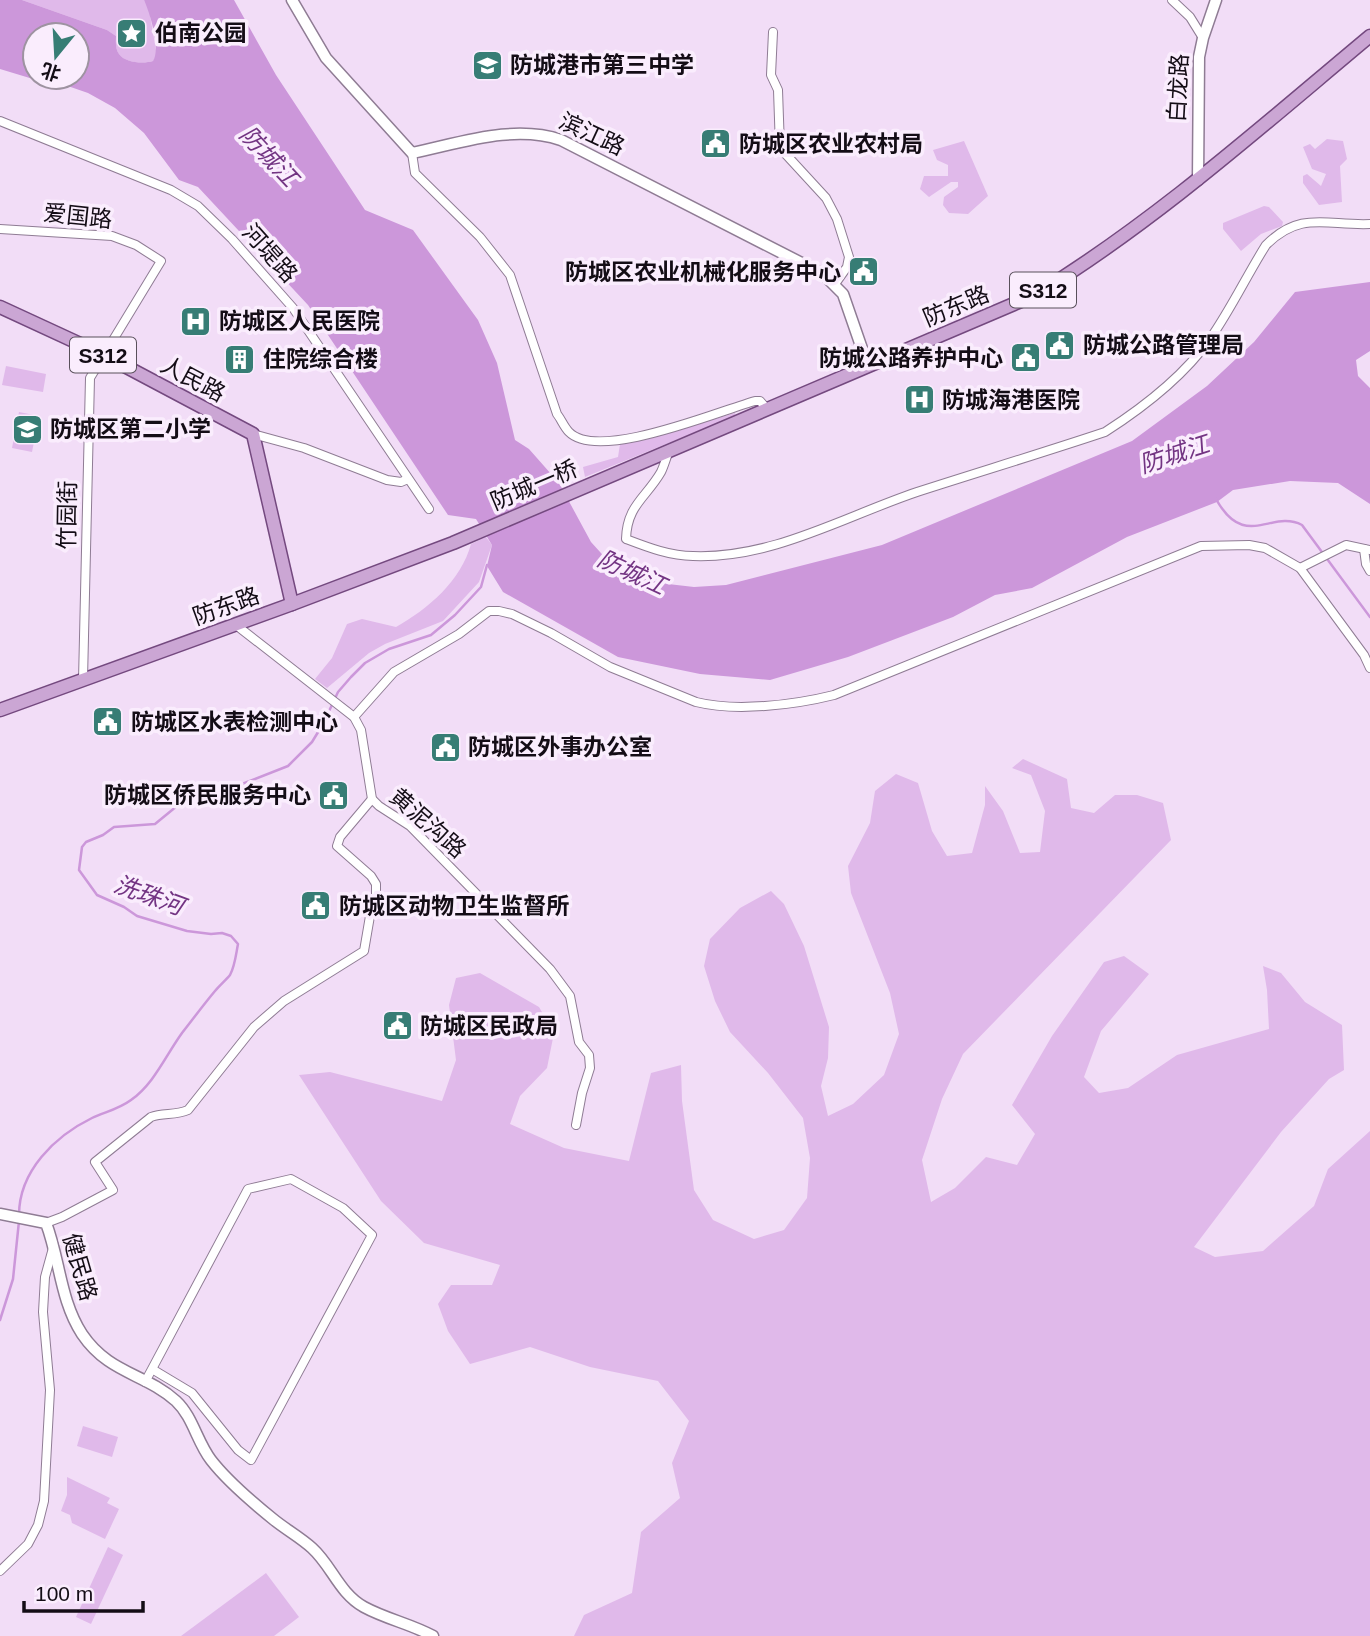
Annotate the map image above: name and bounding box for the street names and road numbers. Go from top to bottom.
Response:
street label: 白龙路 [1163,53,1193,123]
street label: 滨江路 [555,108,629,160]
street label: 爱国路 [42,199,114,233]
street label: 河堤路 [237,219,303,287]
road number: S312 [1010,272,1076,308]
street label: 防东路 [919,281,993,331]
road number: S312 [70,338,136,372]
street label: 人民路 [156,351,230,407]
street label: 防城一桥 [487,455,581,515]
street label: 竹园街 [53,480,81,550]
street label: 防东路 [189,582,263,630]
street label: 黄泥沟路 [385,783,471,863]
street label: 健民路 [58,1230,102,1304]

